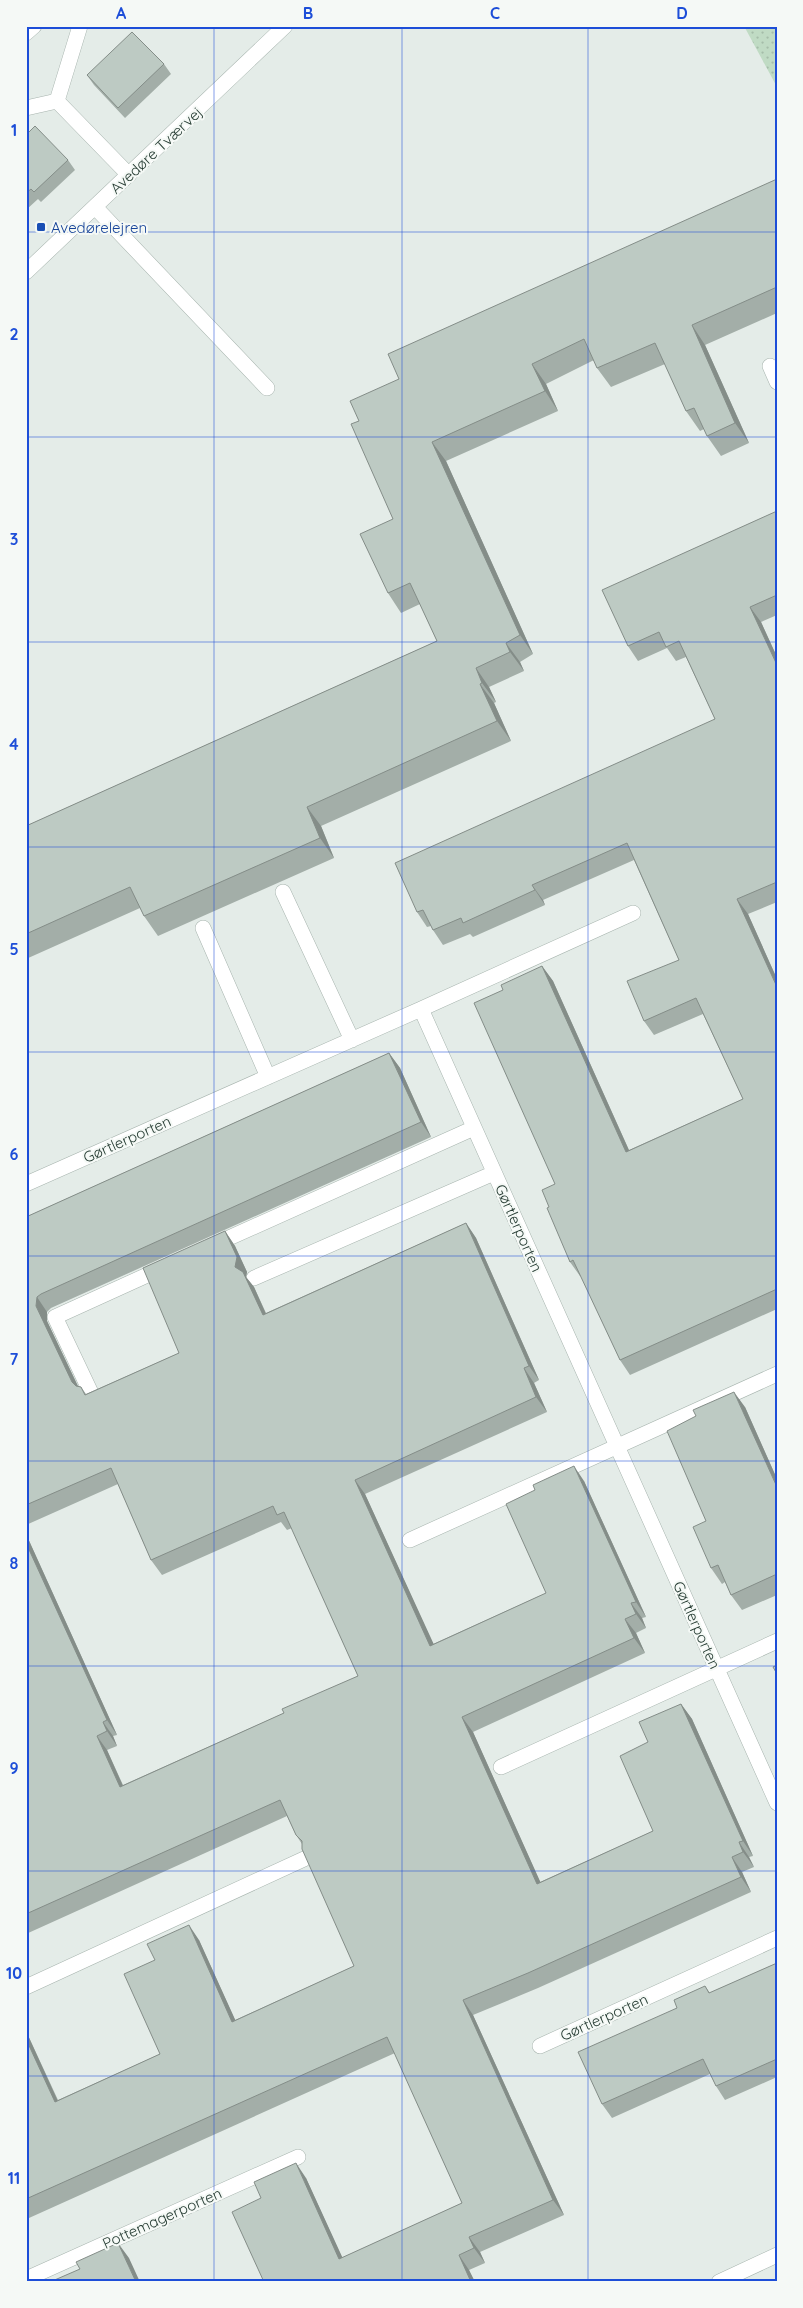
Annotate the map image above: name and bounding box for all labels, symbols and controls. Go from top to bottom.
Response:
text: A [116,3,127,23]
text: B [303,3,313,23]
text: C [490,3,500,23]
text: D [676,3,688,23]
street label: Avedøre Tværvej [106,102,206,198]
text: 1 [11,120,17,140]
place label: Avedørelejren [51,218,147,237]
marker: Avedørelejren [35,221,47,233]
text: 2 [9,324,19,344]
text: 3 [10,529,18,549]
text: 4 [9,734,19,754]
text: 5 [9,939,19,959]
street label: Gørtlerporten [80,1111,174,1167]
text: 6 [10,1144,19,1164]
street label: Gørtlerporten [491,1181,547,1275]
text: 7 [10,1349,19,1369]
text: 8 [10,1553,19,1573]
street label: Gørtlerporten [669,1578,725,1672]
text: 9 [9,1758,19,1778]
text: 10 [6,1963,22,1983]
street label: Gørtlerporten [557,1989,651,2045]
text: 11 [8,2168,20,2188]
street label: Pottemagerporten [99,2183,225,2253]

